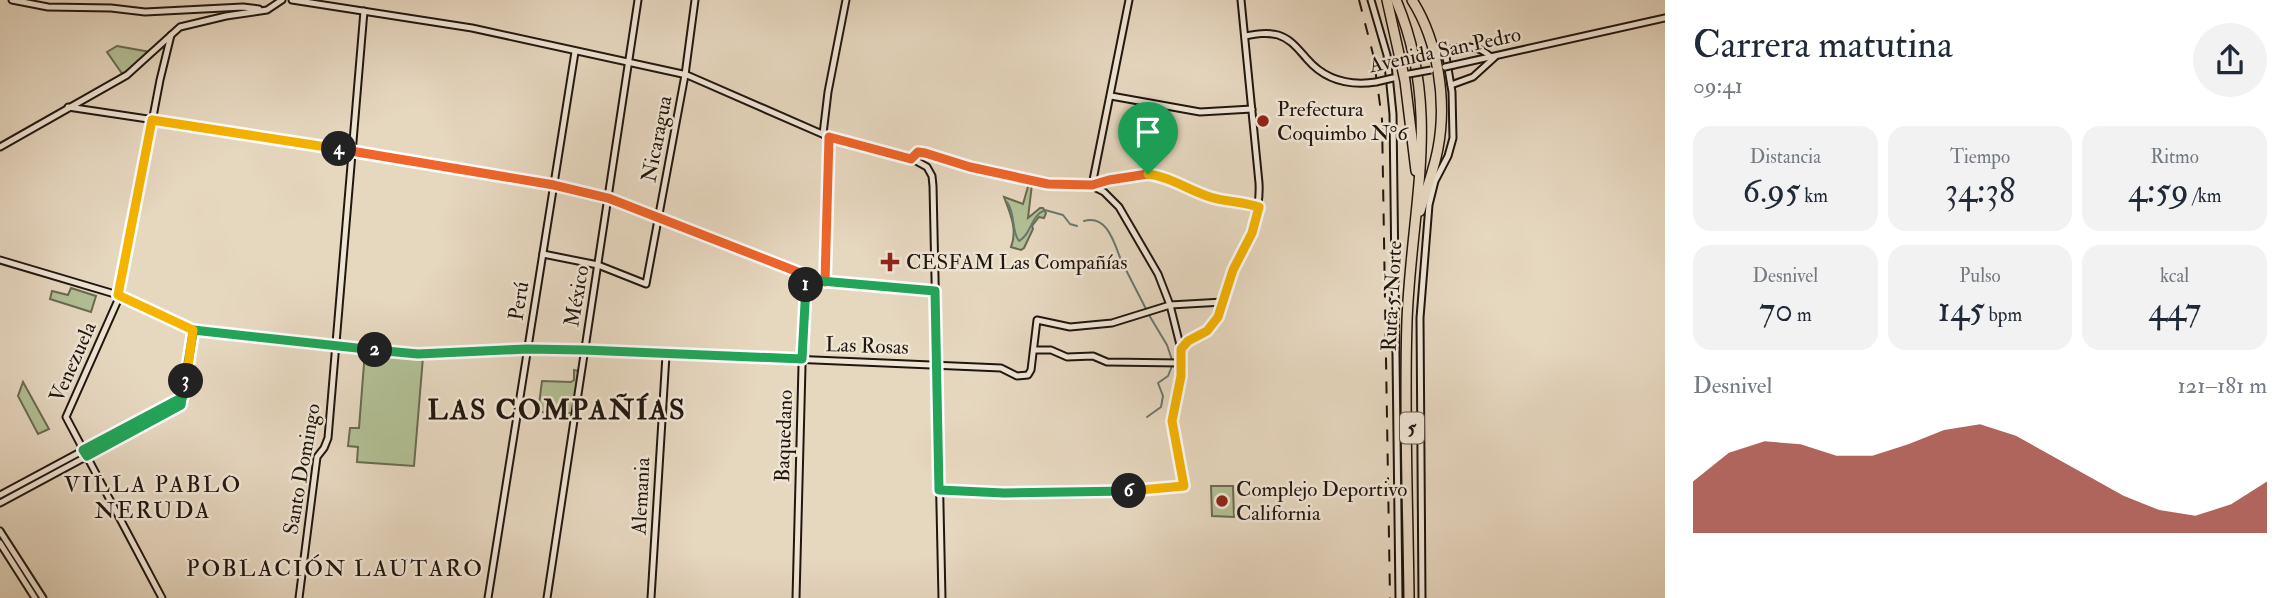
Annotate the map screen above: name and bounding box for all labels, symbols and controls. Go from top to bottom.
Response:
street label: Avenida San Pedro [1366,21,1523,79]
text: Carrera matutina [1693,21,1953,69]
button: share [2193,23,2267,97]
text: 09:41 [1693,71,1743,100]
street label: Nicaragua [635,93,679,185]
place label: Prefectura Coquimbo N°6 [1277,96,1409,147]
pin [1118,102,1178,174]
icon: arrive [1129,113,1167,151]
marker: Prefectura Coquimbo N°6 [1255,113,1271,129]
pin: 4 [322,132,356,166]
text: 4 [333,136,344,160]
text: Distancia [1750,145,1821,169]
text: Tiempo [1950,145,2010,169]
text: Ritmo [2150,145,2199,169]
text: 6.95 [1743,169,1800,213]
text: 34:38 [1945,169,2015,213]
text: 4:59 [2128,169,2189,213]
text: km [1800,184,1828,208]
text: /km [2189,184,2221,208]
street label: Ruta 5 Norte [1376,240,1408,352]
place label: CESFAM Las Compañías [906,249,1127,276]
marker: CESFAM Las Compañías [880,252,900,272]
street label: México [558,263,596,329]
text: Desnivel [1753,264,1818,288]
text: Pulso [1959,264,2001,288]
text: kcal [2160,264,2189,288]
pin: 1 [788,268,824,302]
text: 1 [802,272,809,296]
street label: Perú [503,279,535,322]
text: 70 [1759,288,1793,332]
text: 145 [1938,288,1985,332]
text: 447 [2148,288,2201,332]
text: m [1793,303,1812,327]
text: bpm [1985,303,2022,327]
street label: Venezuela [43,317,103,406]
street label: Las Rosas [825,331,909,361]
pin: 2 [358,332,392,368]
text: 2 [370,337,379,361]
pin: 3 [168,364,204,398]
text: 3 [182,368,189,392]
text: Desnivel [1693,371,1772,400]
text: 121–181 m [2177,371,2267,400]
street label: Baquedano [769,389,799,483]
district label: LAS COMPAÑÍAS [427,392,687,428]
street label: Santo Domingo [277,401,327,537]
road number: 5 [1400,412,1424,444]
street label: Alemania [625,456,657,536]
district label: VILLA PABLO NERUDA [64,470,242,525]
pin: 6 [1112,474,1146,508]
place label: Complejo Deportivo California [1236,476,1407,527]
text: 6 [1124,478,1133,502]
marker: Complejo Deportivo California [1214,493,1230,509]
district label: POBLACIÓN LAUTARO [186,554,484,583]

